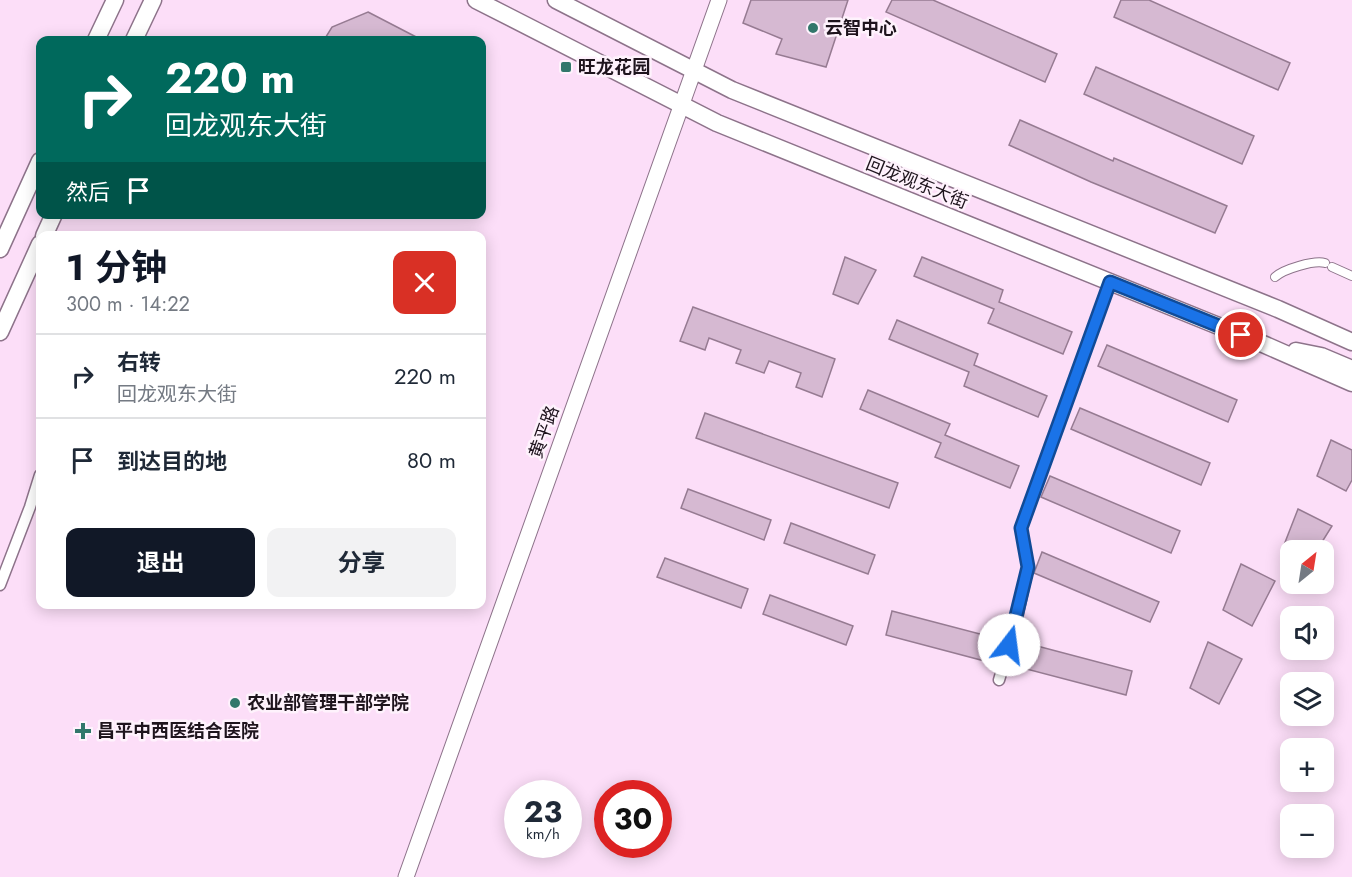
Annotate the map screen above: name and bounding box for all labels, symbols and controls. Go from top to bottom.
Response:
place label: 云智中心 [825,15,897,41]
marker: 云智中心 [806,21,820,35]
text: 220 m [165,48,295,109]
place label: 旺龙花园 [578,54,650,80]
icon: right [66,60,144,138]
marker: 旺龙花园 [559,60,573,74]
text: 回龙观东大街 [165,106,327,145]
street label: 回龙观东大街 [862,151,972,215]
icon: arrive [122,174,155,207]
text: 然后 [66,176,110,208]
text: 1 分钟 [66,241,167,293]
button: close [393,251,456,314]
text: 300 m · 14:22 [66,290,190,319]
pin [1215,309,1266,360]
icon: arrive [1224,318,1257,351]
text: 右转 [117,346,161,378]
icon: right [66,360,99,393]
text: 220 m [394,360,456,392]
text: 回龙观东大街 [117,380,237,409]
street label: 黄平路 [523,402,565,462]
icon: arrive [66,444,99,477]
text: 80 m [407,444,456,476]
text: 到达目的地 [117,445,227,477]
button: 退出 [66,528,255,597]
button: 分享 [267,528,456,597]
north arrow [1280,540,1334,594]
map controls [1280,540,1334,858]
button: sound [1280,606,1334,660]
position arrow [977,613,1041,677]
button: layers [1280,672,1334,726]
place label: 农业部管理干部学院 [247,690,409,716]
marker: 农业部管理干部学院 [228,696,242,710]
place label: 昌平中西医结合医院 [97,718,259,744]
marker: 昌平中西医结合医院 [74,722,92,740]
button: + [1280,738,1334,792]
speed limit sign: 30 [594,780,672,858]
text: 23 [524,790,562,833]
button: − [1280,804,1334,858]
text: km/h [526,823,560,845]

